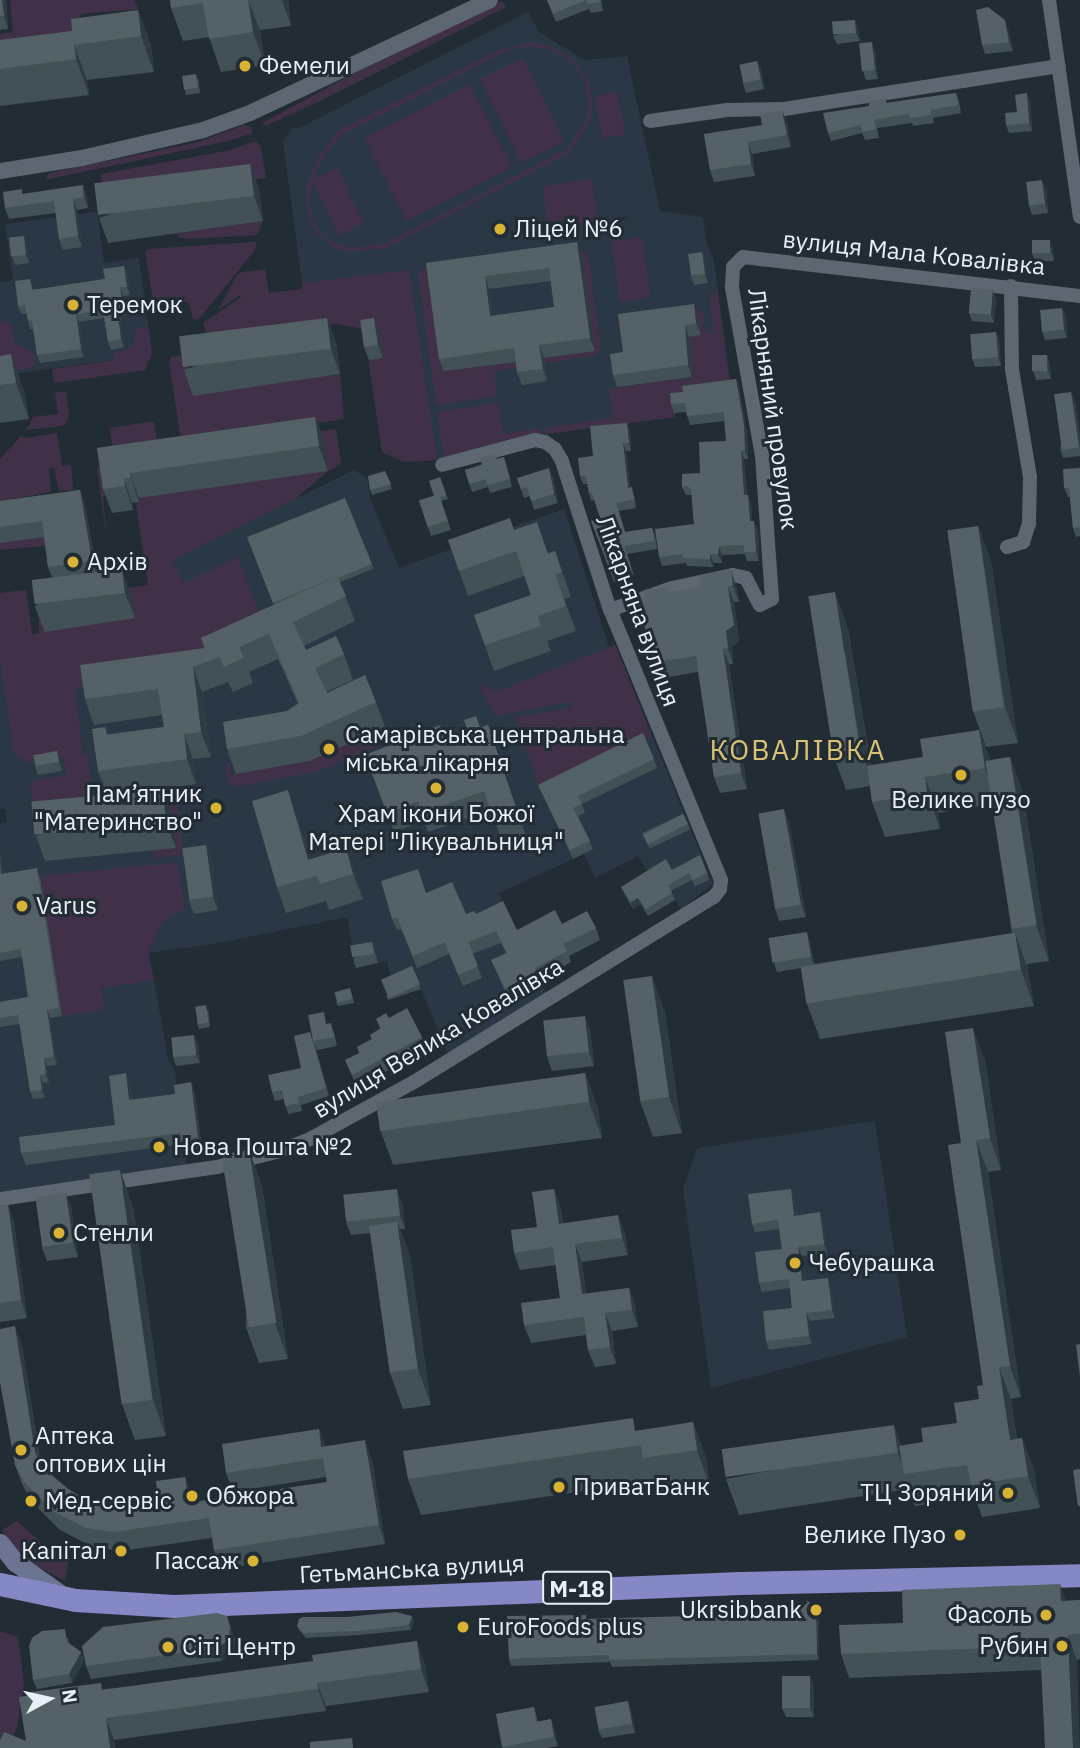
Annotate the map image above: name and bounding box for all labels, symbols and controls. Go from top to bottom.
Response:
place label: Фемели [259,52,350,80]
marker: Фемели [237,58,253,74]
place label: Ліцей №6 [514,215,623,243]
marker: Ліцей №6 [492,221,508,237]
street label: вулиця Мала Ковалівка [781,225,1047,281]
street label: Лікарняний провулок [742,287,804,531]
place label: Теремок [87,291,183,319]
marker: Теремок [65,297,81,313]
street label: Лікарняна вулиця [590,511,686,711]
place label: Архів [87,548,148,576]
marker: Архів [65,554,81,570]
place label: Самарівська центральна міська лікарня [345,721,625,777]
district label: КОВАЛІВКА [711,733,885,767]
marker: Самарівська центральна міська лікарня [319,739,339,759]
marker: Велике пузо [953,767,969,783]
place label: Пам’ятник "Материнство" [34,780,202,836]
marker: Храм ікони Божої Матері "Лікувальниця" [428,780,444,796]
place label: Велике пузо [891,786,1031,814]
marker: Пам’ятник "Материнство" [208,800,224,816]
place label: Храм ікони Божої Матері "Лікувальниця" [308,800,564,856]
place label: Varus [36,892,97,920]
marker: Varus [14,898,30,914]
street label: вулиця Велика Ковалівка [308,952,568,1124]
place label: Нова Пошта №2 [173,1133,353,1161]
marker: Нова Пошта №2 [151,1139,167,1155]
place label: Стенли [73,1219,154,1247]
marker: Стенли [51,1225,67,1241]
place label: Чебурашка [809,1249,935,1277]
marker: Чебурашка [787,1255,803,1271]
place label: Аптека оптових цін [35,1422,166,1478]
marker: Аптека оптових цін [13,1442,29,1458]
place label: ПриватБанк [573,1473,710,1501]
marker: ПриватБанк [551,1479,567,1495]
place label: ТЦ Зоряний [860,1479,994,1507]
place label: Обжора [206,1482,294,1510]
marker: ТЦ Зоряний [1000,1485,1016,1501]
place label: Мед-сервіс [45,1487,172,1515]
marker: Обжора [184,1488,200,1504]
marker: Мед-сервіс [23,1493,39,1509]
place label: Велике Пузо [804,1521,946,1549]
marker: Велике Пузо [952,1527,968,1543]
place label: Капітал [21,1537,107,1565]
marker: Капітал [113,1543,129,1559]
place label: Пассаж [154,1547,239,1575]
street label: Гетьманська вулиця [299,1549,525,1589]
marker: Пассаж [245,1553,261,1569]
road number: М-18 [542,1568,612,1608]
place label: Ukrsibbank [680,1596,802,1624]
place label: Фасоль [948,1601,1032,1629]
marker: Ukrsibbank [808,1602,824,1618]
marker: Фасоль [1038,1607,1054,1623]
place label: EuroFoods plus [477,1613,643,1641]
marker: EuroFoods plus [455,1619,471,1635]
place label: Рубин [979,1632,1048,1660]
place label: Сіті Центр [182,1633,296,1661]
marker: Рубин [1054,1638,1070,1654]
marker: Сіті Центр [160,1639,176,1655]
north arrow [14,1664,84,1734]
text: N [57,1688,83,1705]

